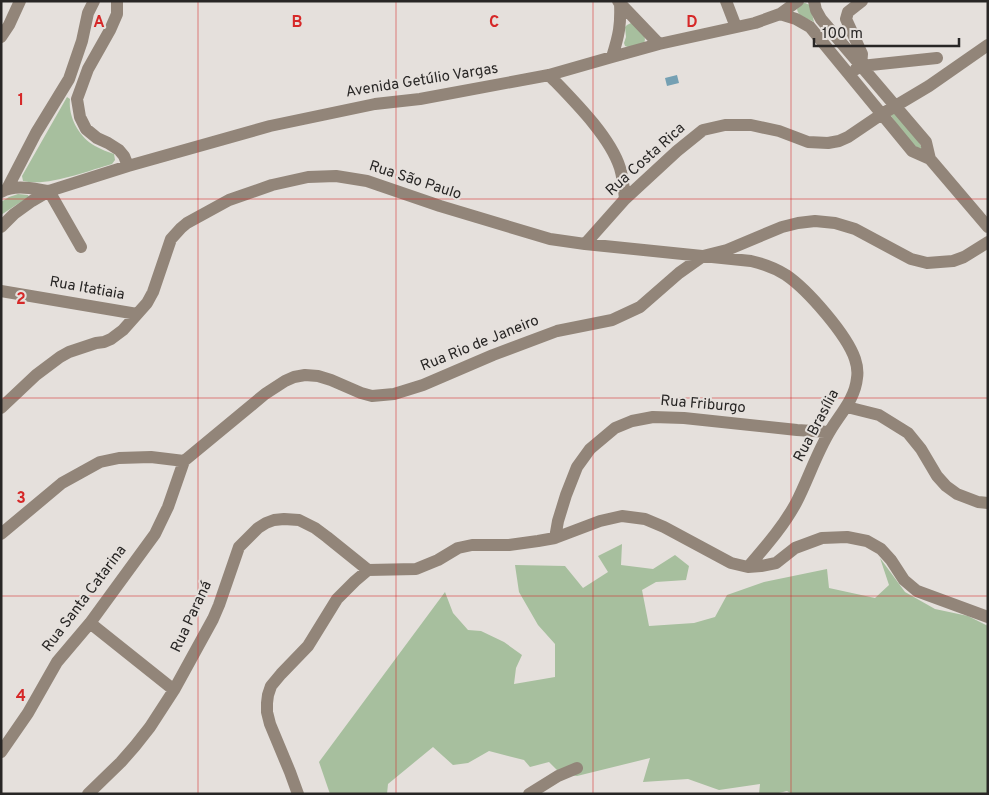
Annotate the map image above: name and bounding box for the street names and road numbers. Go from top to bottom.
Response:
street label: Avenida Getúlio Vargas [344,60,500,102]
street label: Rua Costa Rica [602,119,690,201]
street label: Rua São Paulo [366,157,464,205]
street label: Rua Itatiaia [48,273,126,305]
street label: Rua Rio de Janeiro [418,312,542,376]
street label: Rua Brasília [790,386,844,466]
street label: Rua Friburgo [659,392,747,418]
street label: Rua Santa Catarina [39,542,131,656]
street label: Rua Paraná [167,578,217,656]

